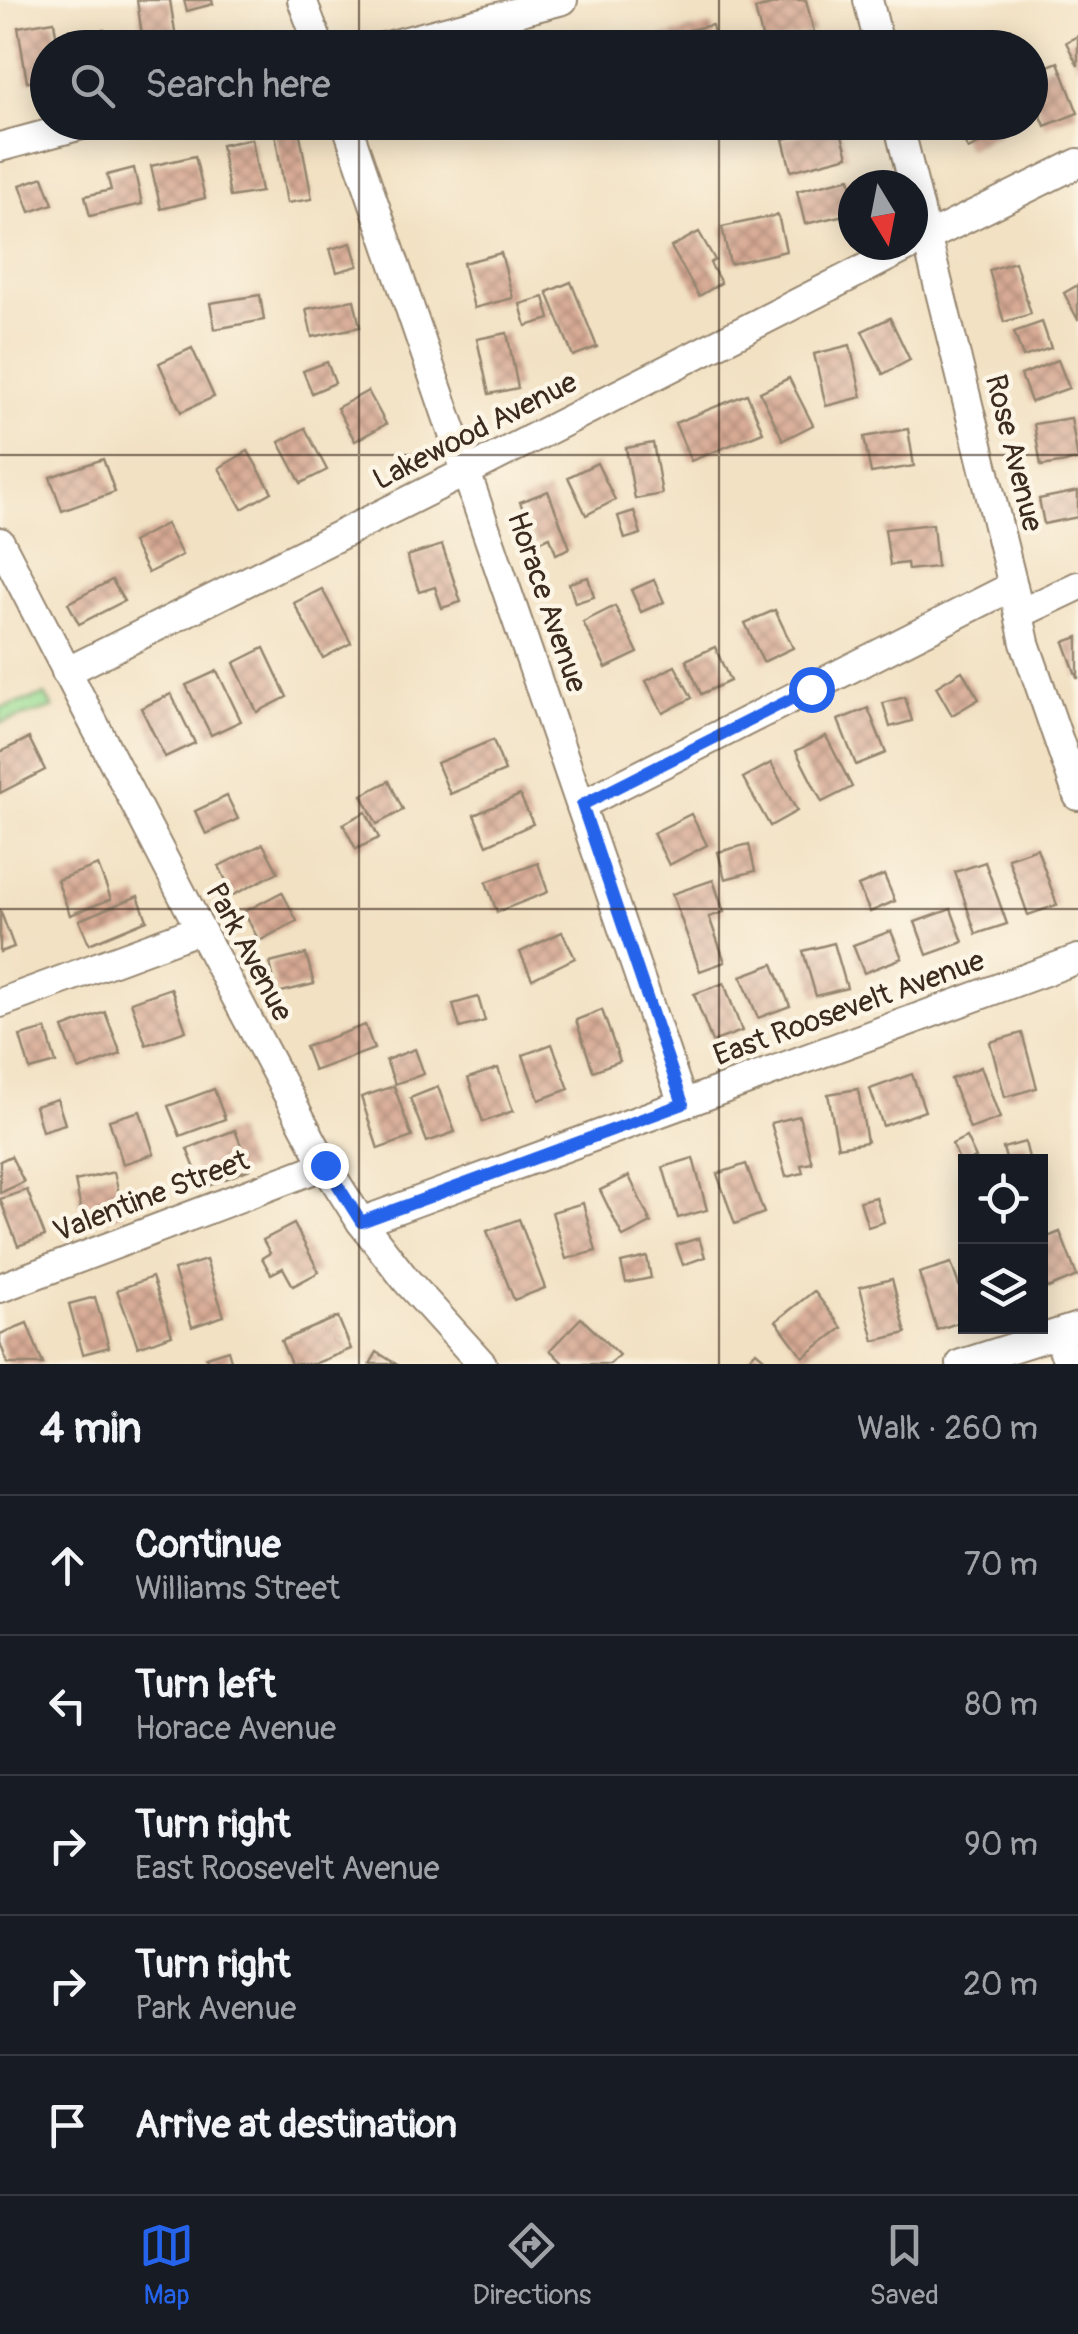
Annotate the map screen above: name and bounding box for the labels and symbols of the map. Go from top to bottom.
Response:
north arrow [838,170,928,260]
street label: Lakewood Avenue [367,364,583,498]
street label: Rose Avenue [977,371,1051,535]
street label: Horace Avenue [499,507,595,697]
route start [789,667,835,713]
street label: Park Avenue [197,877,301,1028]
street label: East Roosevelt Avenue [708,942,990,1074]
street label: Valentine Street [48,1141,255,1250]
route end [303,1143,349,1189]

